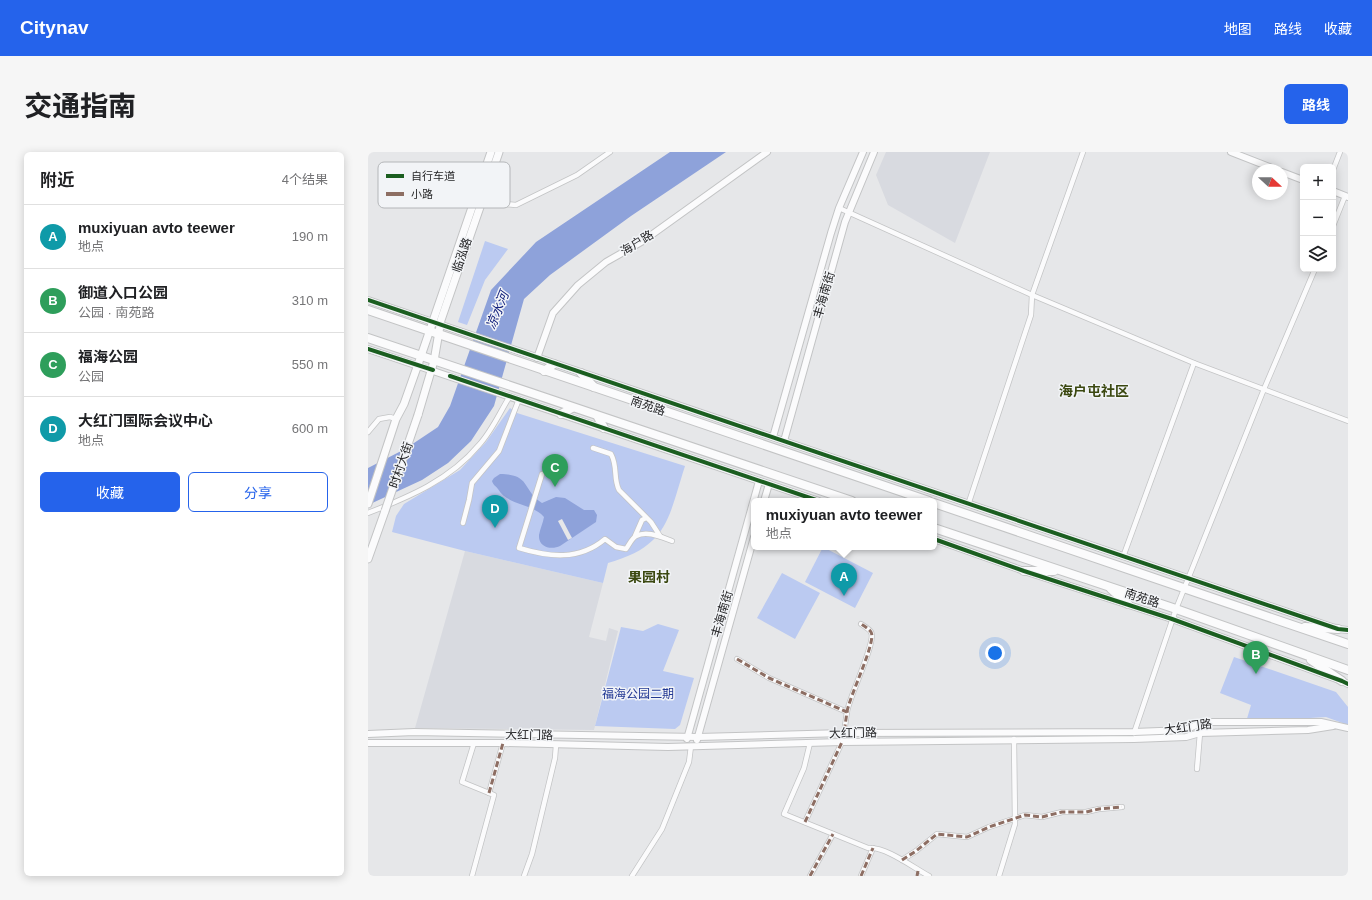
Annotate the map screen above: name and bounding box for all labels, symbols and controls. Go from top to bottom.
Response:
text: Citynav [20,17,89,38]
text: 地图 [1224,21,1252,37]
text: 路线 [1274,21,1302,37]
text: 收藏 [1324,21,1352,37]
button: 路线 [1284,84,1348,124]
text: 交通指南 [24,91,136,122]
legend [378,162,510,208]
north arrow [1252,164,1288,200]
map controls [1300,164,1336,272]
button: + [1300,164,1336,200]
text: 自行车道 [411,170,455,182]
text: 附近 [40,171,74,190]
text: 4个结果 [282,172,328,187]
text: 小路 [411,188,433,200]
button: − [1300,200,1336,236]
text: muxiyuan avto teewer [78,219,235,236]
street label: 海户路 [618,228,656,258]
text: A [48,229,58,244]
text: 190 m [292,229,328,244]
street label: 临泓路 [450,236,474,274]
button: layers [1300,236,1336,272]
text: 地点 [78,239,104,254]
street label: 丰海南街 [811,270,837,320]
text: 御道入口公园 [78,284,168,301]
water label: 凉水河 [483,287,513,331]
text: B [48,293,58,308]
text: 310 m [292,293,328,308]
text: 公园 · 南苑路 [78,305,155,320]
text: 福海公园 [78,348,138,365]
text: C [48,357,58,372]
text: 550 m [292,357,328,372]
text: 公园 [78,369,104,384]
district label: 海户屯社区 [1059,383,1129,399]
street label: 南苑路 [629,394,667,418]
text: 大红门国际会议中心 [78,412,213,429]
text: D [48,421,58,436]
text: 600 m [292,421,328,436]
text: 地点 [78,433,104,448]
street label: 时村大街 [387,440,415,490]
pin: C [542,454,568,487]
button: 收藏 [40,472,180,512]
button: 分享 [188,472,328,512]
pin: D [482,495,508,528]
popup [751,498,937,550]
text: muxiyuan avto teewer [766,506,922,523]
text: 地点 [766,526,792,541]
pin: A [831,563,857,596]
district label: 果园村 [628,569,670,585]
street label: 南苑路 [1123,586,1161,610]
street label: 丰海南街 [709,589,735,639]
pin: B [1243,641,1269,674]
your location [985,643,1005,663]
park label: 福海公园二期 [602,687,674,701]
street label: 大红门路 [1163,717,1213,737]
street label: 大红门路 [829,726,877,740]
street label: 大红门路 [505,728,553,742]

